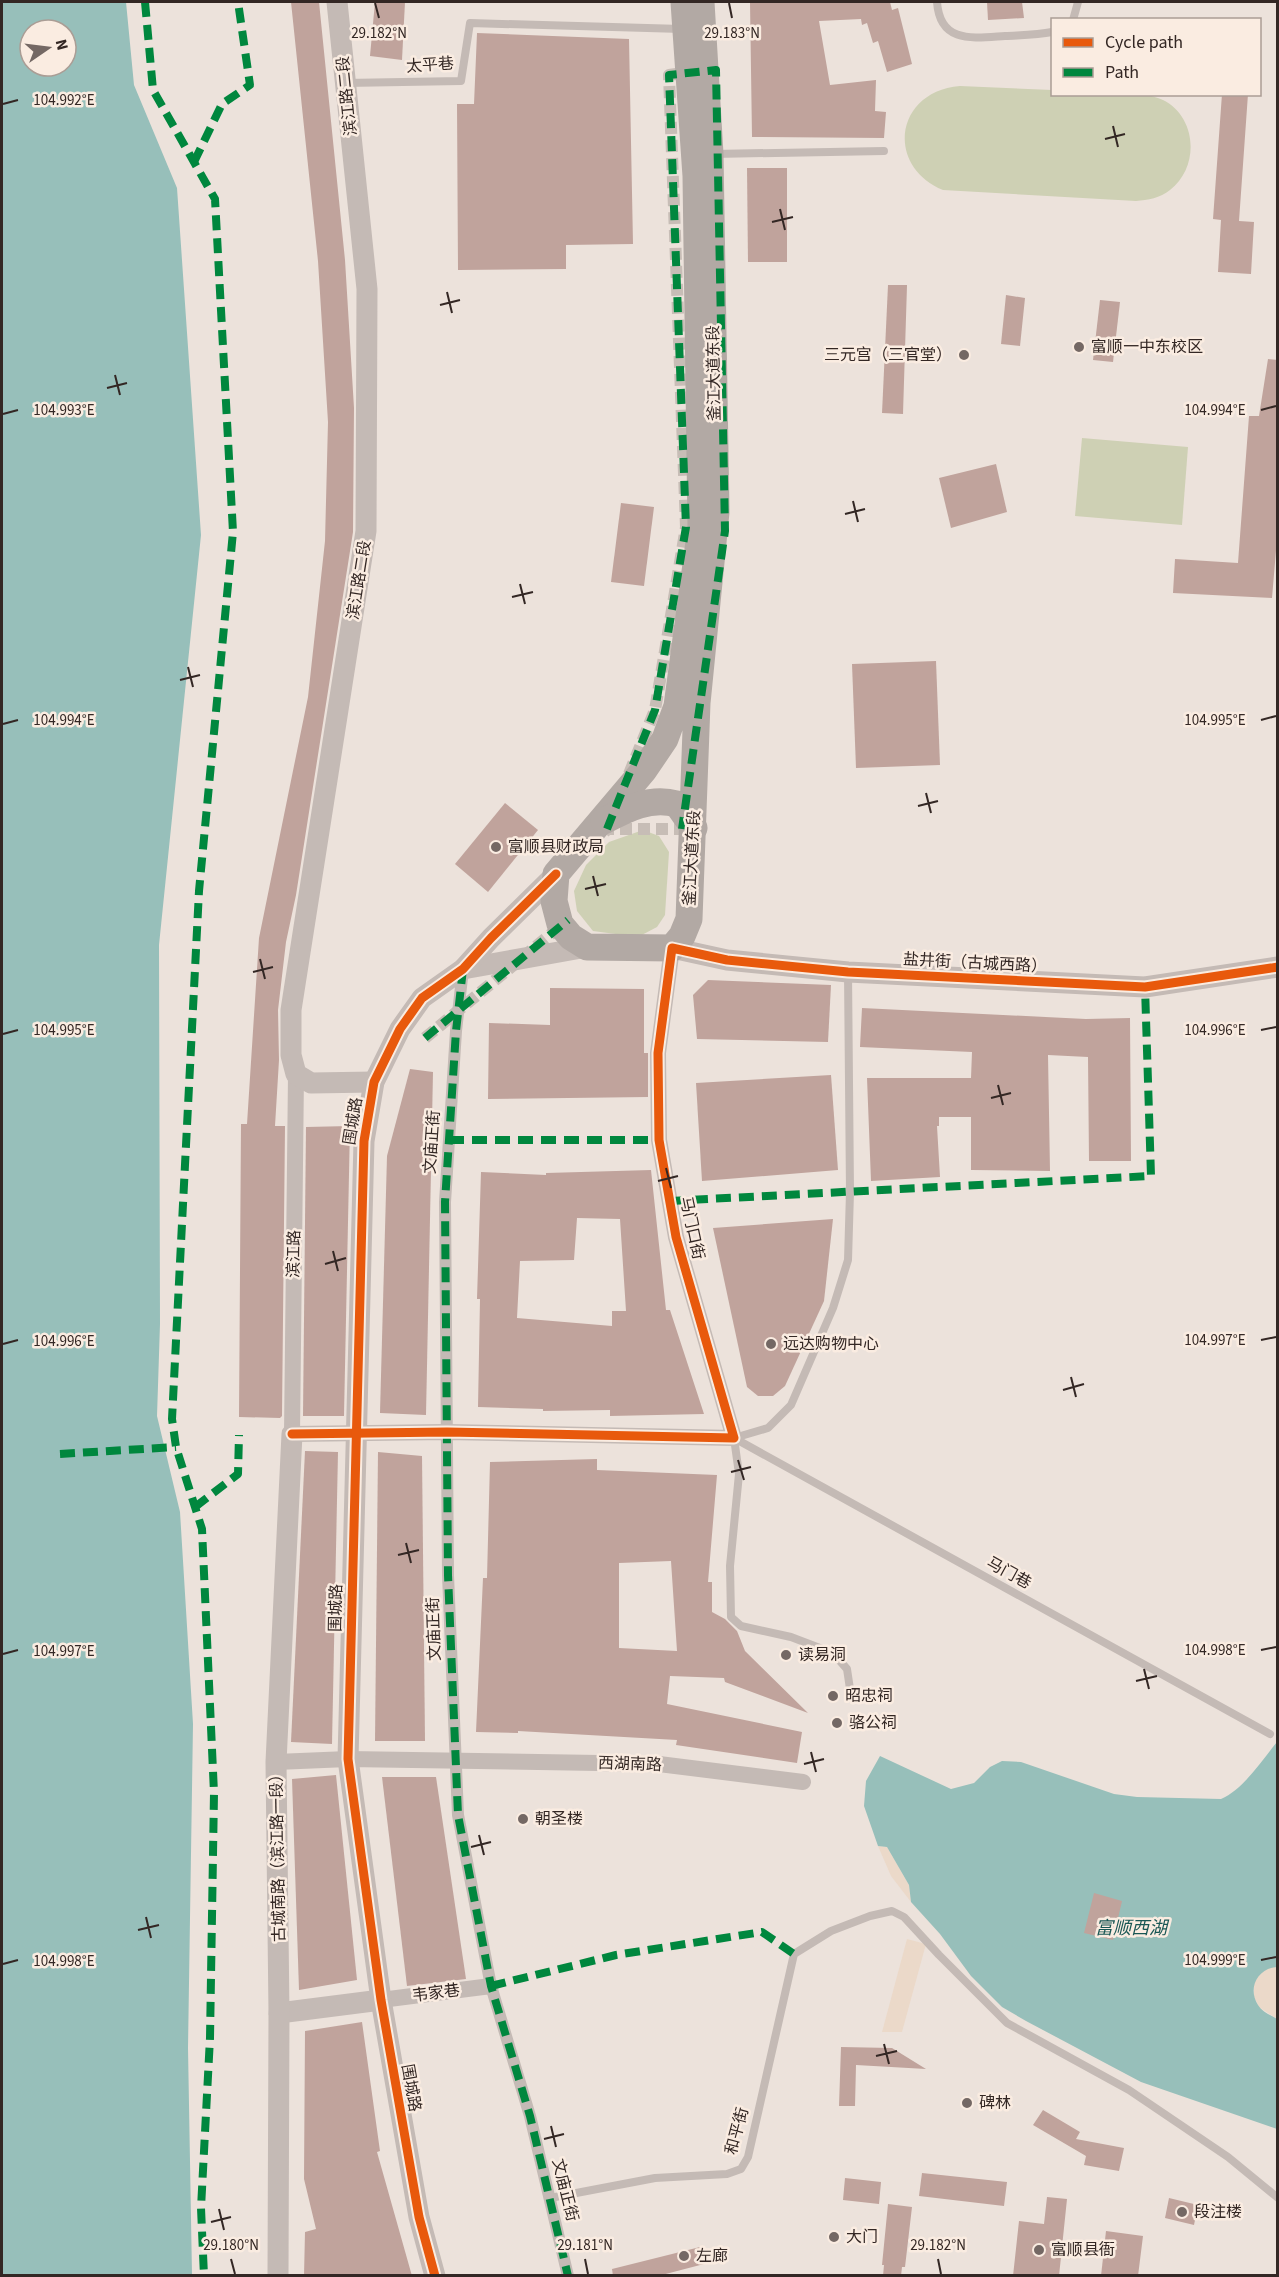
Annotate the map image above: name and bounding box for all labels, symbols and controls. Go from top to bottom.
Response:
north arrow [18,18,78,78]
legend [1051,18,1261,96]
text: 29.182°N [351,23,407,44]
text: 29.183°N [704,23,760,44]
text: Cycle path [1105,30,1183,55]
text: N [50,37,74,52]
street label: 太平巷 [405,52,455,78]
street label: 滨江路二段 [332,55,362,137]
text: Path [1105,60,1139,85]
text: 104.992°E [33,90,95,111]
street label: 釜江大道东段 [702,325,726,421]
place label: 富顺一中东校区 [1091,336,1203,358]
marker: 富顺一中东校区 [1072,340,1086,354]
place label: 三元宫（三官堂） [824,344,952,366]
marker: 三元宫（三官堂） [957,348,971,362]
text: 104.993°E [33,400,95,421]
text: 104.994°E [1184,400,1246,421]
street label: 滨江路二段 [342,539,376,621]
text: 104.994°E [33,710,95,731]
text: 104.995°E [1184,710,1246,731]
street label: 釜江大道东段 [679,809,705,907]
place label: 富顺县财政局 [508,836,604,858]
marker: 富顺县财政局 [489,840,503,854]
street label: 盐井街（古城西路） [903,948,1047,978]
text: 104.995°E [33,1020,95,1041]
text: 104.996°E [1184,1020,1246,1041]
street label: 围城路 [338,1096,368,1146]
street label: 文庙正街 [419,1109,445,1175]
street label: 马门口街 [675,1194,709,1262]
street label: 滨江路 [283,1230,305,1278]
text: 104.997°E [1184,1330,1246,1351]
text: 104.996°E [33,1331,95,1352]
place label: 远达购物中心 [783,1333,879,1355]
marker: 远达购物中心 [764,1337,778,1351]
street label: 马门巷 [983,1552,1035,1594]
street label: 围城路 [325,1584,347,1632]
street label: 文庙正街 [422,1597,446,1661]
text: 104.998°E [1184,1640,1246,1661]
text: 104.997°E [33,1641,95,1662]
place label: 读易洞 [798,1644,846,1666]
marker: 读易洞 [779,1648,793,1662]
place label: 昭忠祠 [845,1685,893,1707]
marker: 昭忠祠 [826,1689,840,1703]
place label: 骆公祠 [849,1712,897,1734]
marker: 骆公祠 [830,1716,844,1730]
street label: 西湖南路 [598,1752,662,1776]
street label: 古城南路（滨江路一段） [265,1766,291,1942]
place label: 朝圣楼 [535,1808,583,1830]
marker: 朝圣楼 [516,1812,530,1826]
water label: 富顺西湖 [1095,1916,1170,1941]
text: 104.999°E [1184,1950,1246,1971]
text: 104.998°E [33,1951,95,1972]
street label: 韦家巷 [411,1979,461,2007]
street label: 围城路 [396,2062,426,2114]
place label: 碑林 [979,2092,1011,2114]
marker: 碑林 [960,2096,974,2110]
street label: 和平街 [720,2105,754,2157]
street label: 文庙正街 [547,2156,583,2224]
place label: 段注楼 [1194,2201,1242,2223]
marker: 段注楼 [1175,2205,1189,2219]
place label: 大门 [846,2226,878,2248]
marker: 大门 [827,2230,841,2244]
text: 29.180°N [203,2235,259,2256]
text: 29.181°N [557,2235,613,2256]
text: 29.182°N [910,2235,966,2256]
place label: 富顺县衙 [1051,2239,1115,2261]
marker: 富顺县衙 [1032,2243,1046,2257]
place label: 左廊 [696,2245,728,2267]
marker: 左廊 [677,2249,691,2263]

